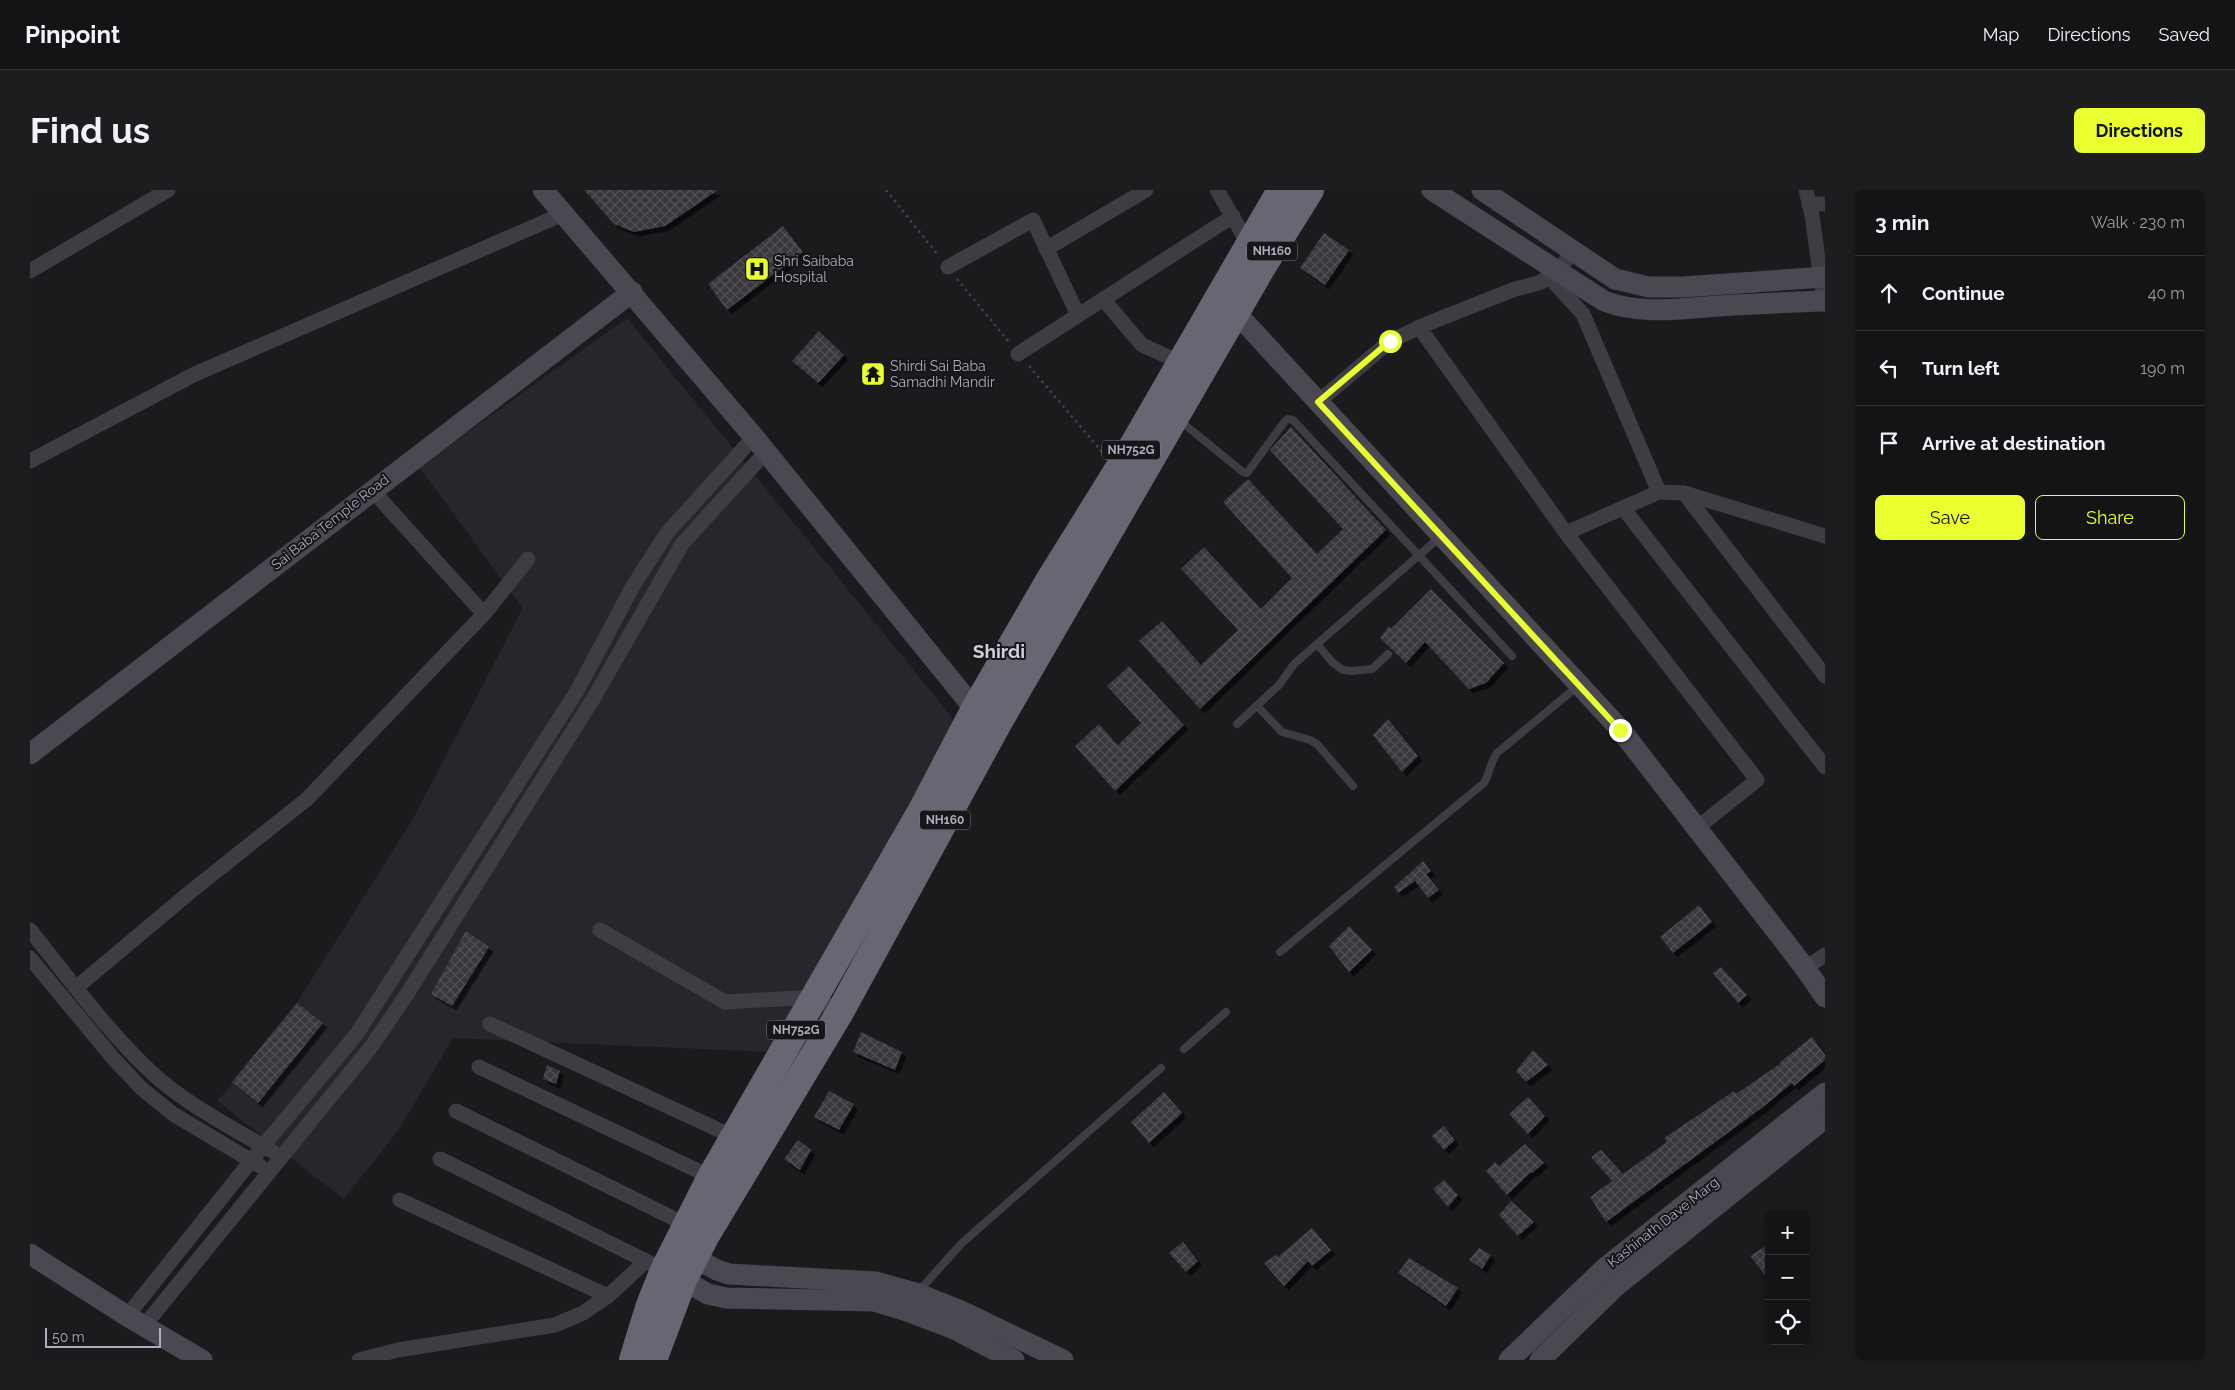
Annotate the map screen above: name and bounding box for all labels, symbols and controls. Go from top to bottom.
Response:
text: Pinpoint [25,20,120,49]
text: Map [1983,24,2019,45]
text: Directions [2047,24,2131,45]
text: Saved [2159,24,2210,45]
button: Directions [2074,108,2205,153]
text: Find us [30,110,150,151]
text: 3 min [1875,210,1929,235]
text: Walk · 230 m [2091,213,2185,232]
road number: NH160 [1247,241,1297,260]
place label: Shri Saibaba Hospital [774,253,854,285]
hospital icon: Shri Saibaba Hospital [744,256,770,282]
icon: ahead [1875,279,1903,307]
text: Continue [1922,282,2005,304]
text: 40 m [2148,284,2185,303]
route start [1379,330,1402,353]
icon: left [1875,354,1903,382]
text: Turn left [1922,357,1999,379]
place label: Shirdi Sai Baba Samadhi Mandir [890,358,995,390]
text: 190 m [2140,359,2185,378]
temple icon: Shirdi Sai Baba Samadhi Mandir [860,361,886,387]
icon: arrive [1875,429,1903,457]
text: Arrive at destination [1922,432,2106,454]
road number: NH752G [1102,440,1160,460]
street label: Sai Baba Temple Road [268,471,392,573]
button: Save [1875,495,2025,540]
button: Share [2035,495,2185,540]
district label: Shirdi [973,640,1025,662]
route end [1609,719,1632,742]
road number: NH160 [920,810,970,830]
road number: NH752G [767,1020,825,1040]
street label: Kashinath Dave Marg [1604,1174,1722,1270]
map controls [1765,1210,1810,1345]
button: + [1765,1210,1810,1255]
button: − [1765,1255,1810,1300]
button: locate [1765,1300,1810,1345]
scale bar [45,1325,161,1348]
text: 50 m [52,1329,85,1345]

